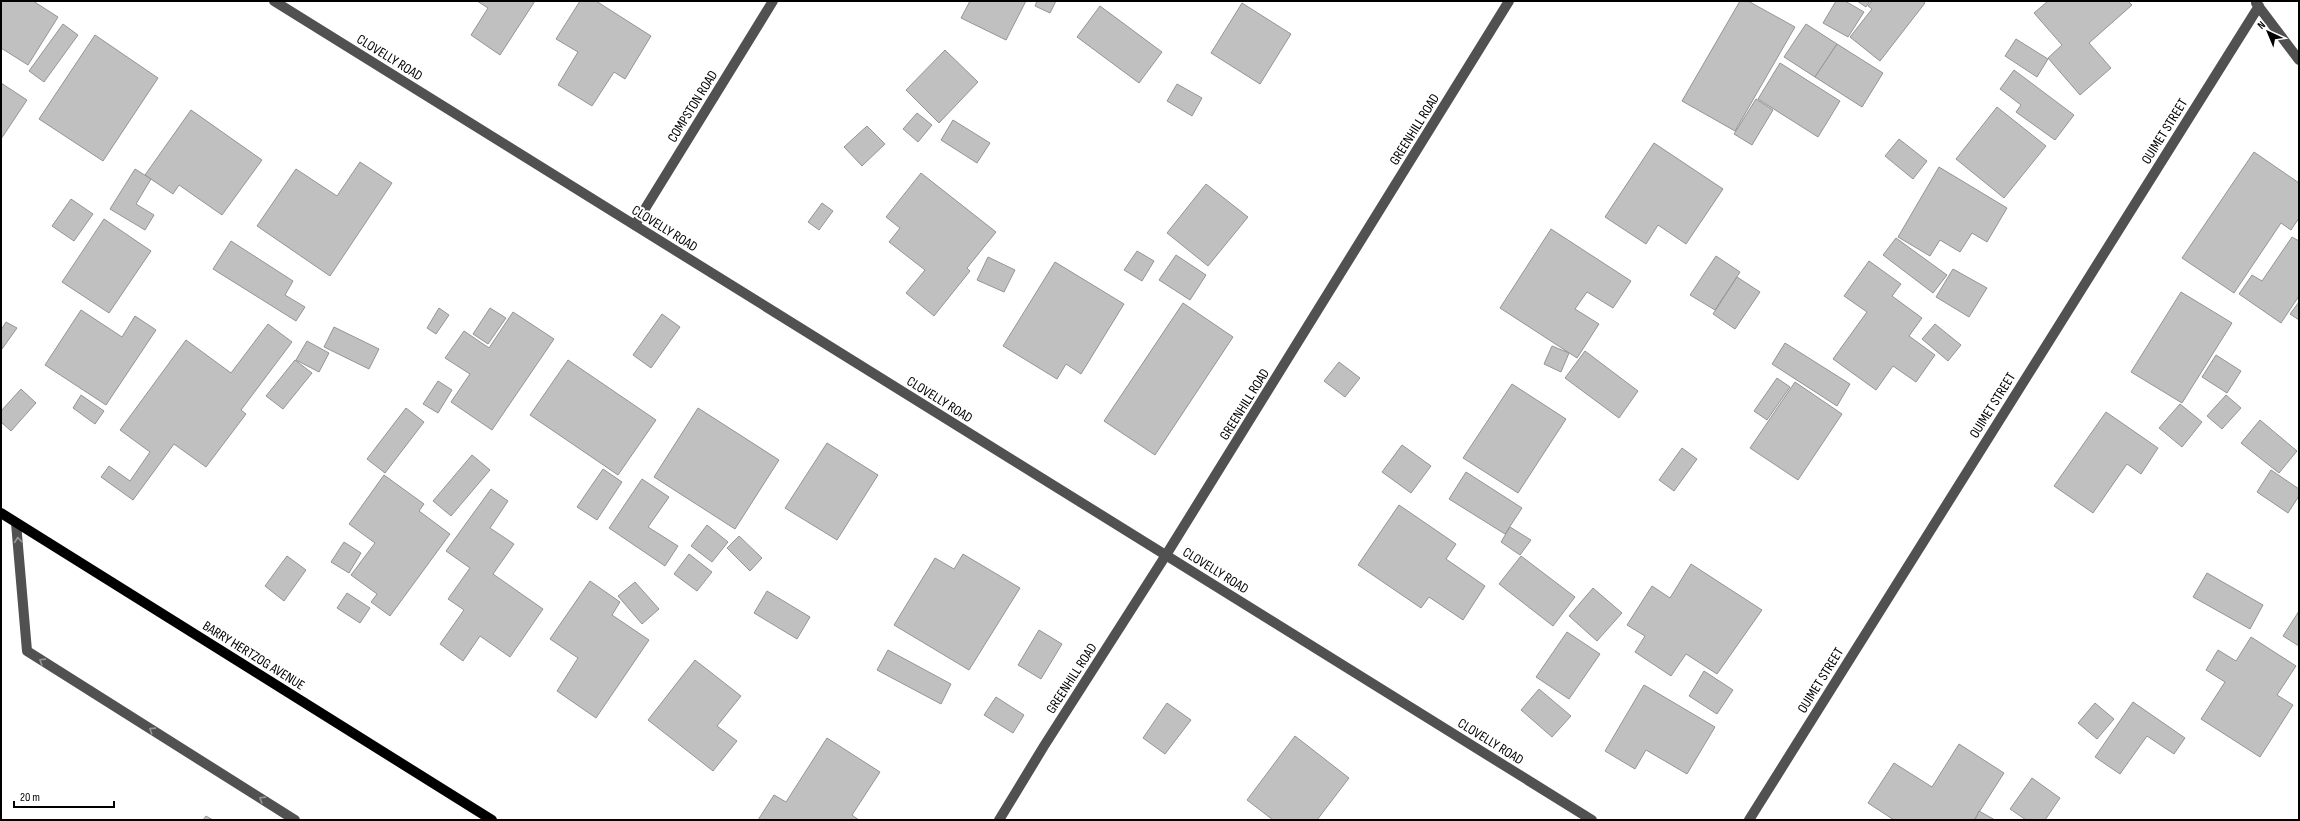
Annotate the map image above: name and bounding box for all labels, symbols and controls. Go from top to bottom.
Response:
north arrow [2248,12,2288,52]
text: N [2255,18,2268,32]
street label: CLOVELLY ROAD [354,31,426,84]
street label: COMPSTON ROAD [664,67,721,145]
street label: GREENHILL ROAD [1386,90,1443,168]
street label: OUIMET STREET [2138,95,2191,167]
street label: CLOVELLY ROAD [629,202,701,255]
street label: GREENHILL ROAD [1216,365,1273,443]
street label: OUIMET STREET [1966,369,2019,441]
street label: CLOVELLY ROAD [904,373,976,426]
one-way arrow [13,537,22,543]
street label: CLOVELLY ROAD [1180,544,1252,597]
street label: BARRY HERTZOG AVENUE [200,617,308,694]
street label: GREENHILL ROAD [1042,640,1101,717]
street label: OUIMET STREET [1794,644,1847,716]
one-way arrow [39,658,46,666]
street label: CLOVELLY ROAD [1455,715,1527,768]
one-way arrow [149,728,156,735]
scale bar [14,783,114,809]
text: 20 m [20,790,40,805]
one-way arrow [259,797,266,804]

